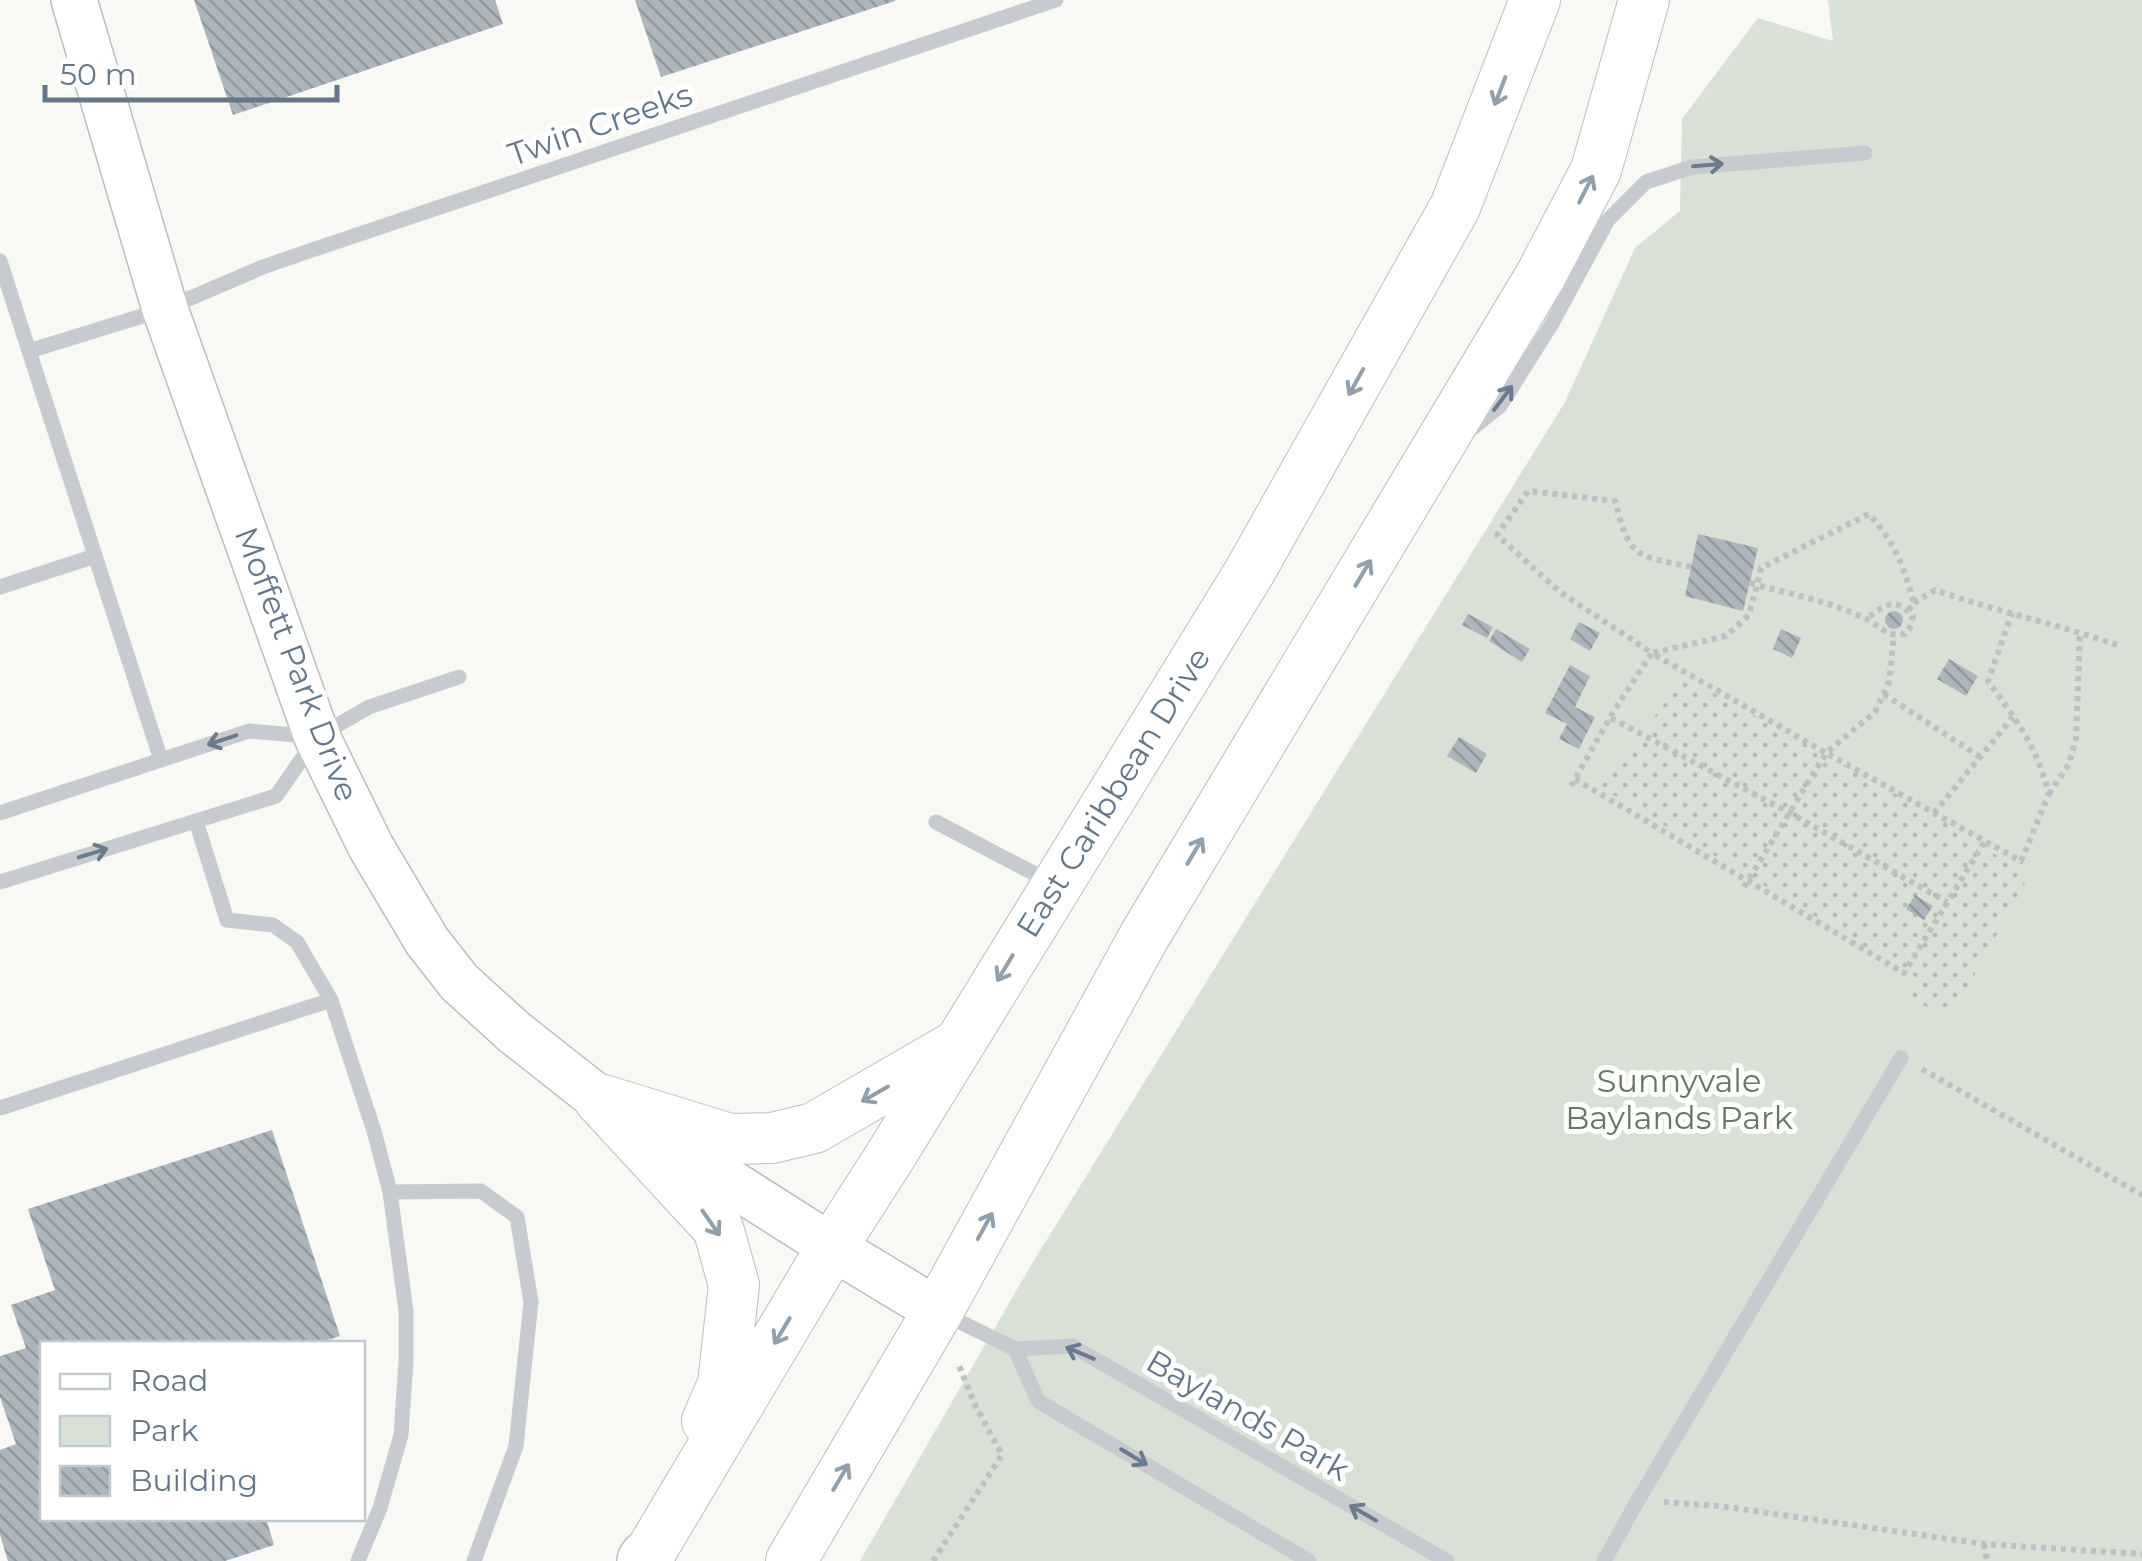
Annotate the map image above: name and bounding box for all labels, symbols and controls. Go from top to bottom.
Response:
scale bar [45,40,338,102]
text: 50 m [60,56,137,93]
street label: Twin Creeks [503,74,697,174]
one-way arrow [1490,75,1508,106]
one-way arrow [1691,156,1723,175]
one-way arrow [1577,174,1596,204]
one-way arrow [1346,366,1366,396]
one-way arrow [1493,385,1514,412]
street label: Moffett Park Drive [227,521,367,807]
one-way arrow [1353,559,1373,588]
street label: East Caribbean Drive [1008,640,1218,944]
one-way arrow [206,733,238,751]
one-way arrow [1185,837,1205,866]
one-way arrow [77,843,108,861]
one-way arrow [995,953,1015,982]
park label: Sunnyvale Baylands Park [1565,1061,1793,1137]
one-way arrow [861,1084,890,1104]
one-way arrow [700,1209,721,1236]
one-way arrow [976,1211,996,1241]
one-way arrow [772,1316,792,1345]
legend [40,1341,365,1521]
street label: Baylands Park [1140,1341,1356,1489]
one-way arrow [1066,1343,1096,1361]
text: Road [130,1362,208,1399]
text: Park [130,1412,199,1449]
one-way arrow [1119,1447,1148,1467]
text: Building [130,1462,258,1499]
one-way arrow [831,1463,851,1492]
one-way arrow [1349,1502,1378,1522]

